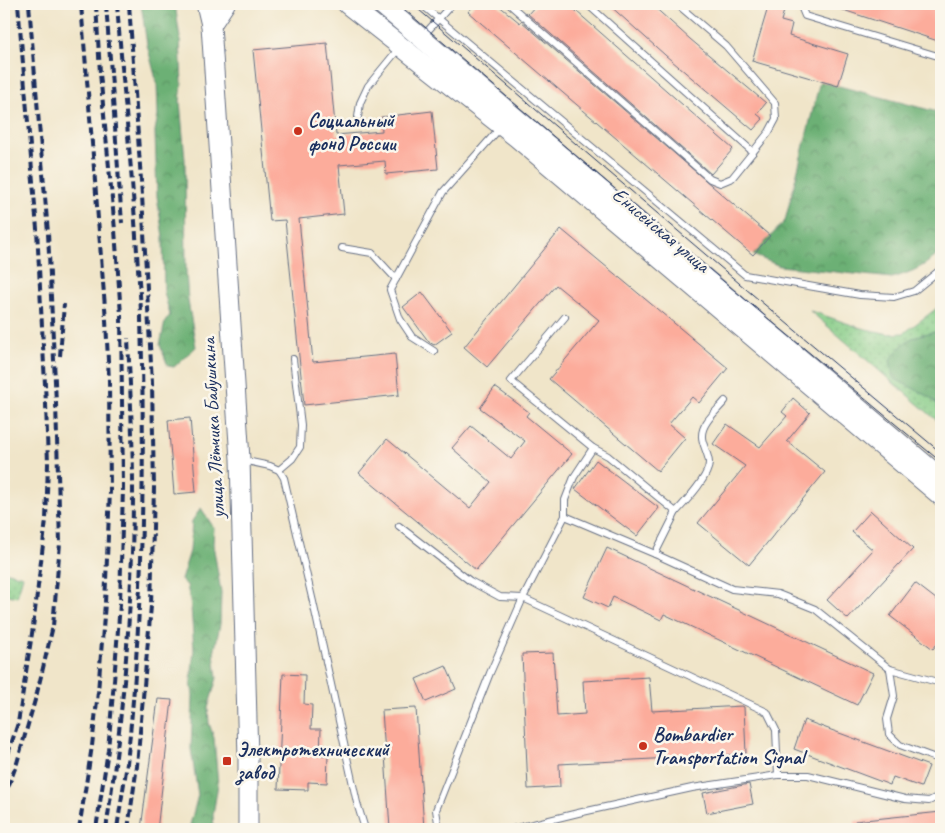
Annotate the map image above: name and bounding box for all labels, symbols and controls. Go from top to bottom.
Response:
place label: Социальный фонд России [308,108,397,156]
marker: Социальный фонд России [292,125,304,137]
street label: Енисейская улица [607,182,716,279]
street label: улица Лётчика Бабушкина [196,335,230,520]
place label: Bombardier Transportation Signal [653,722,808,770]
place label: Электротехнический завод [235,737,391,786]
marker: Bombardier Transportation Signal [637,740,649,752]
marker: Электротехнический завод [221,755,233,767]

